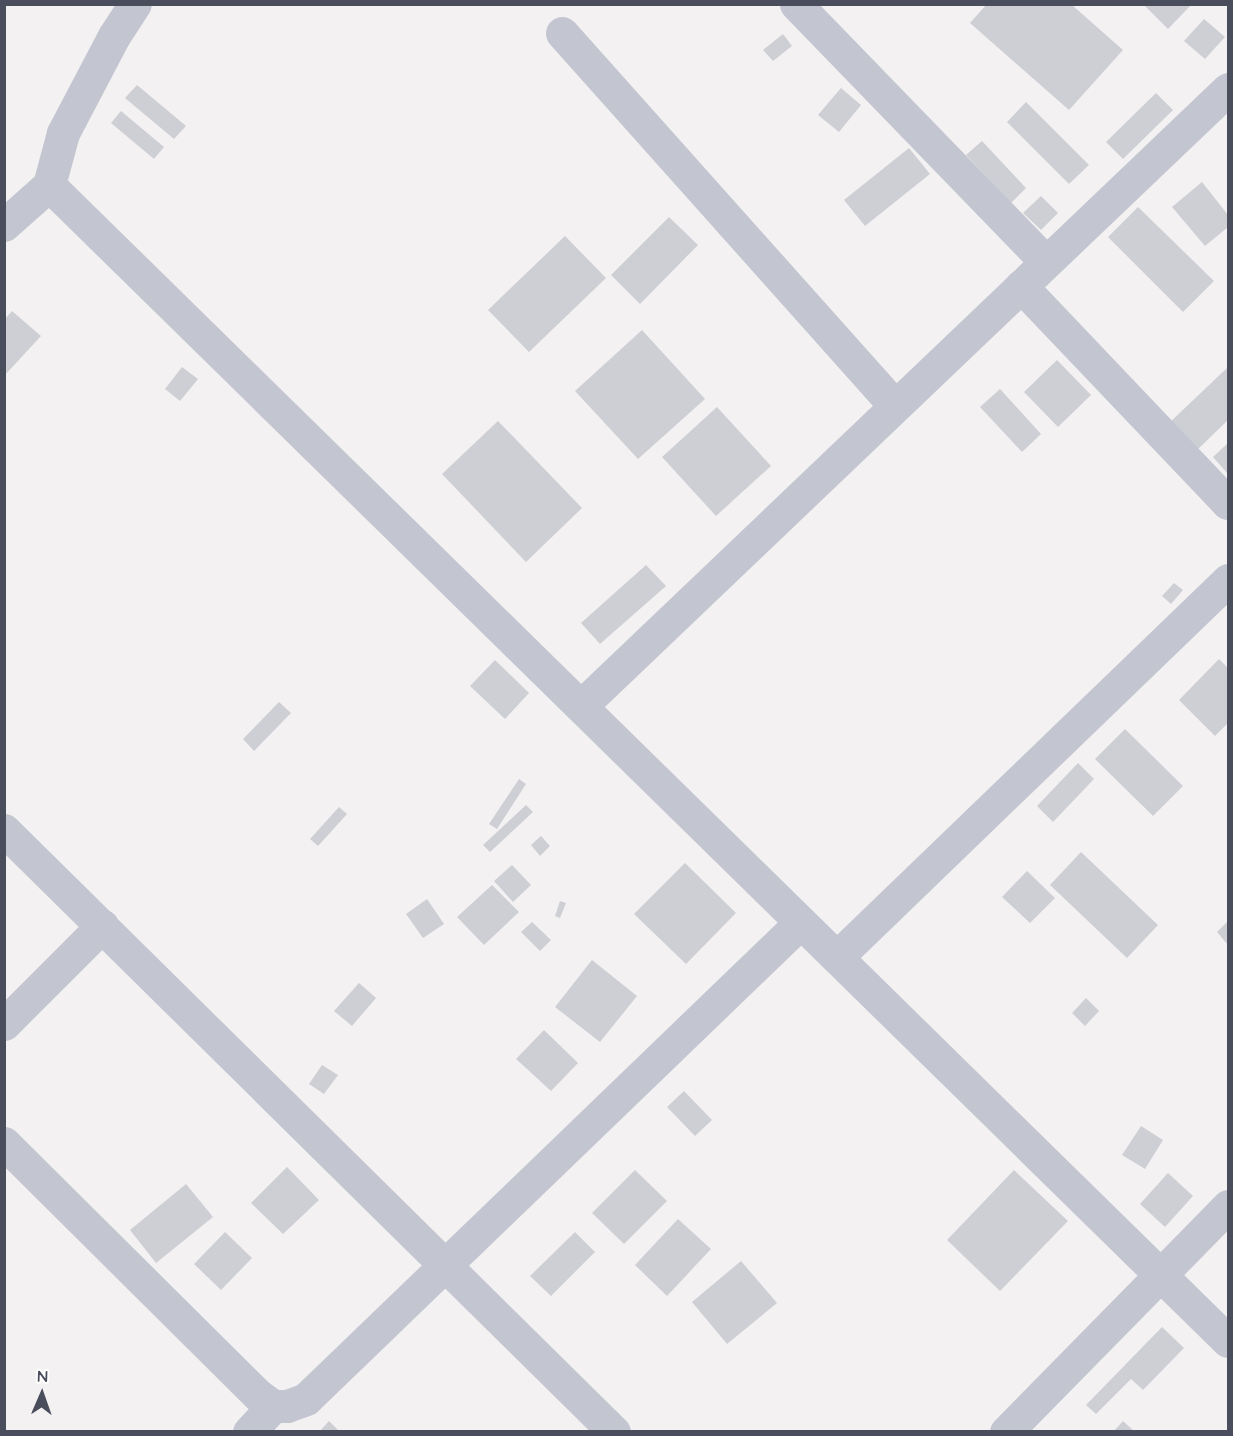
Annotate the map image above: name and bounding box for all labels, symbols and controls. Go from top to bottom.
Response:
north arrow [12,1364,72,1424]
text: N [36,1366,49,1386]

